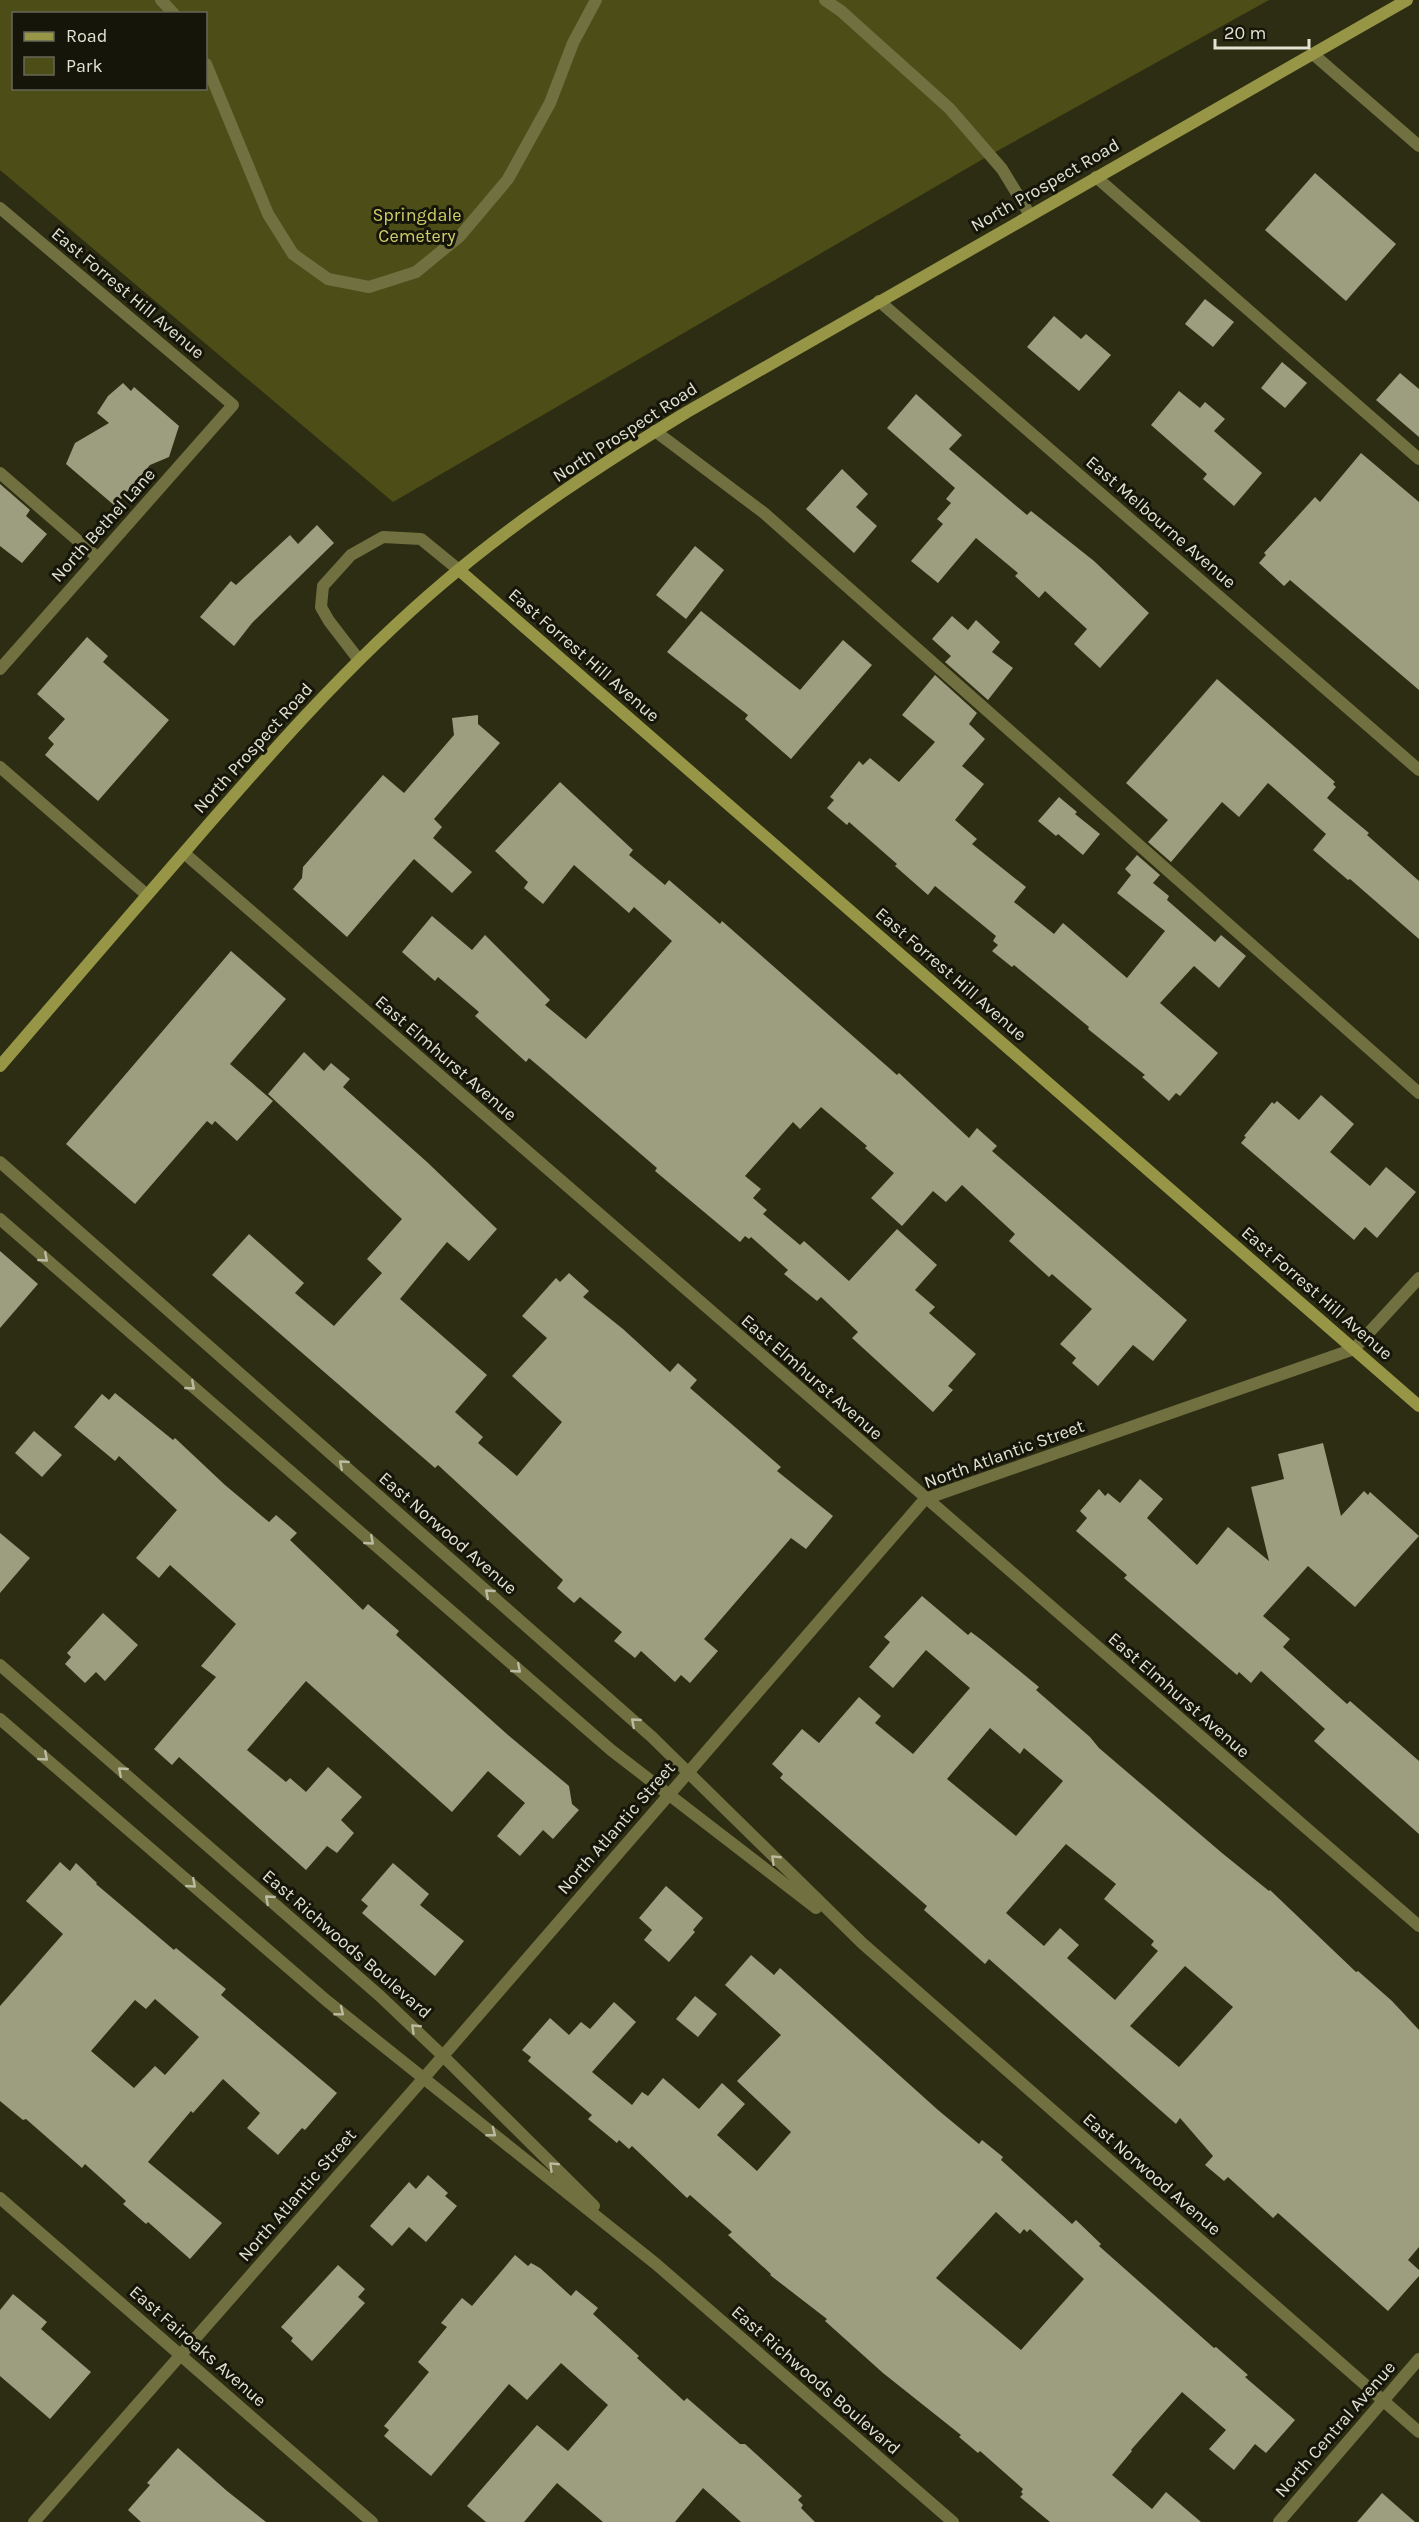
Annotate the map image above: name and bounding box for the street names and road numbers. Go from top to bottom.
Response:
street label: North Prospect Road [967,134,1123,236]
street label: East Forrest Hill Avenue [47,223,209,363]
street label: North Prospect Road [549,377,701,487]
street label: East Melbourne Avenue [1081,451,1241,593]
street label: North Bethel Lane [46,464,160,586]
street label: East Forrest Hill Avenue [504,583,664,727]
street label: North Prospect Road [189,678,317,818]
street label: East Forrest Hill Avenue [871,902,1031,1046]
street label: East Elmhurst Avenue [371,990,521,1126]
street label: East Forrest Hill Avenue [1237,1221,1397,1365]
street label: East Elmhurst Avenue [737,1309,887,1445]
street label: North Atlantic Street [921,1415,1087,1493]
street label: East Norwood Avenue [374,1467,522,1599]
street label: East Elmhurst Avenue [1104,1627,1254,1763]
street label: North Atlantic Street [552,1757,680,1899]
street label: East Richwoods Boulevard [258,1865,436,2023]
street label: East Norwood Avenue [1078,2108,1226,2240]
street label: North Atlantic Street [233,2124,361,2266]
street label: East Fairoaks Avenue [125,2281,271,2411]
street label: East Richwoods Boulevard [727,2301,905,2459]
street label: North Central Avenue [1270,2356,1400,2502]

